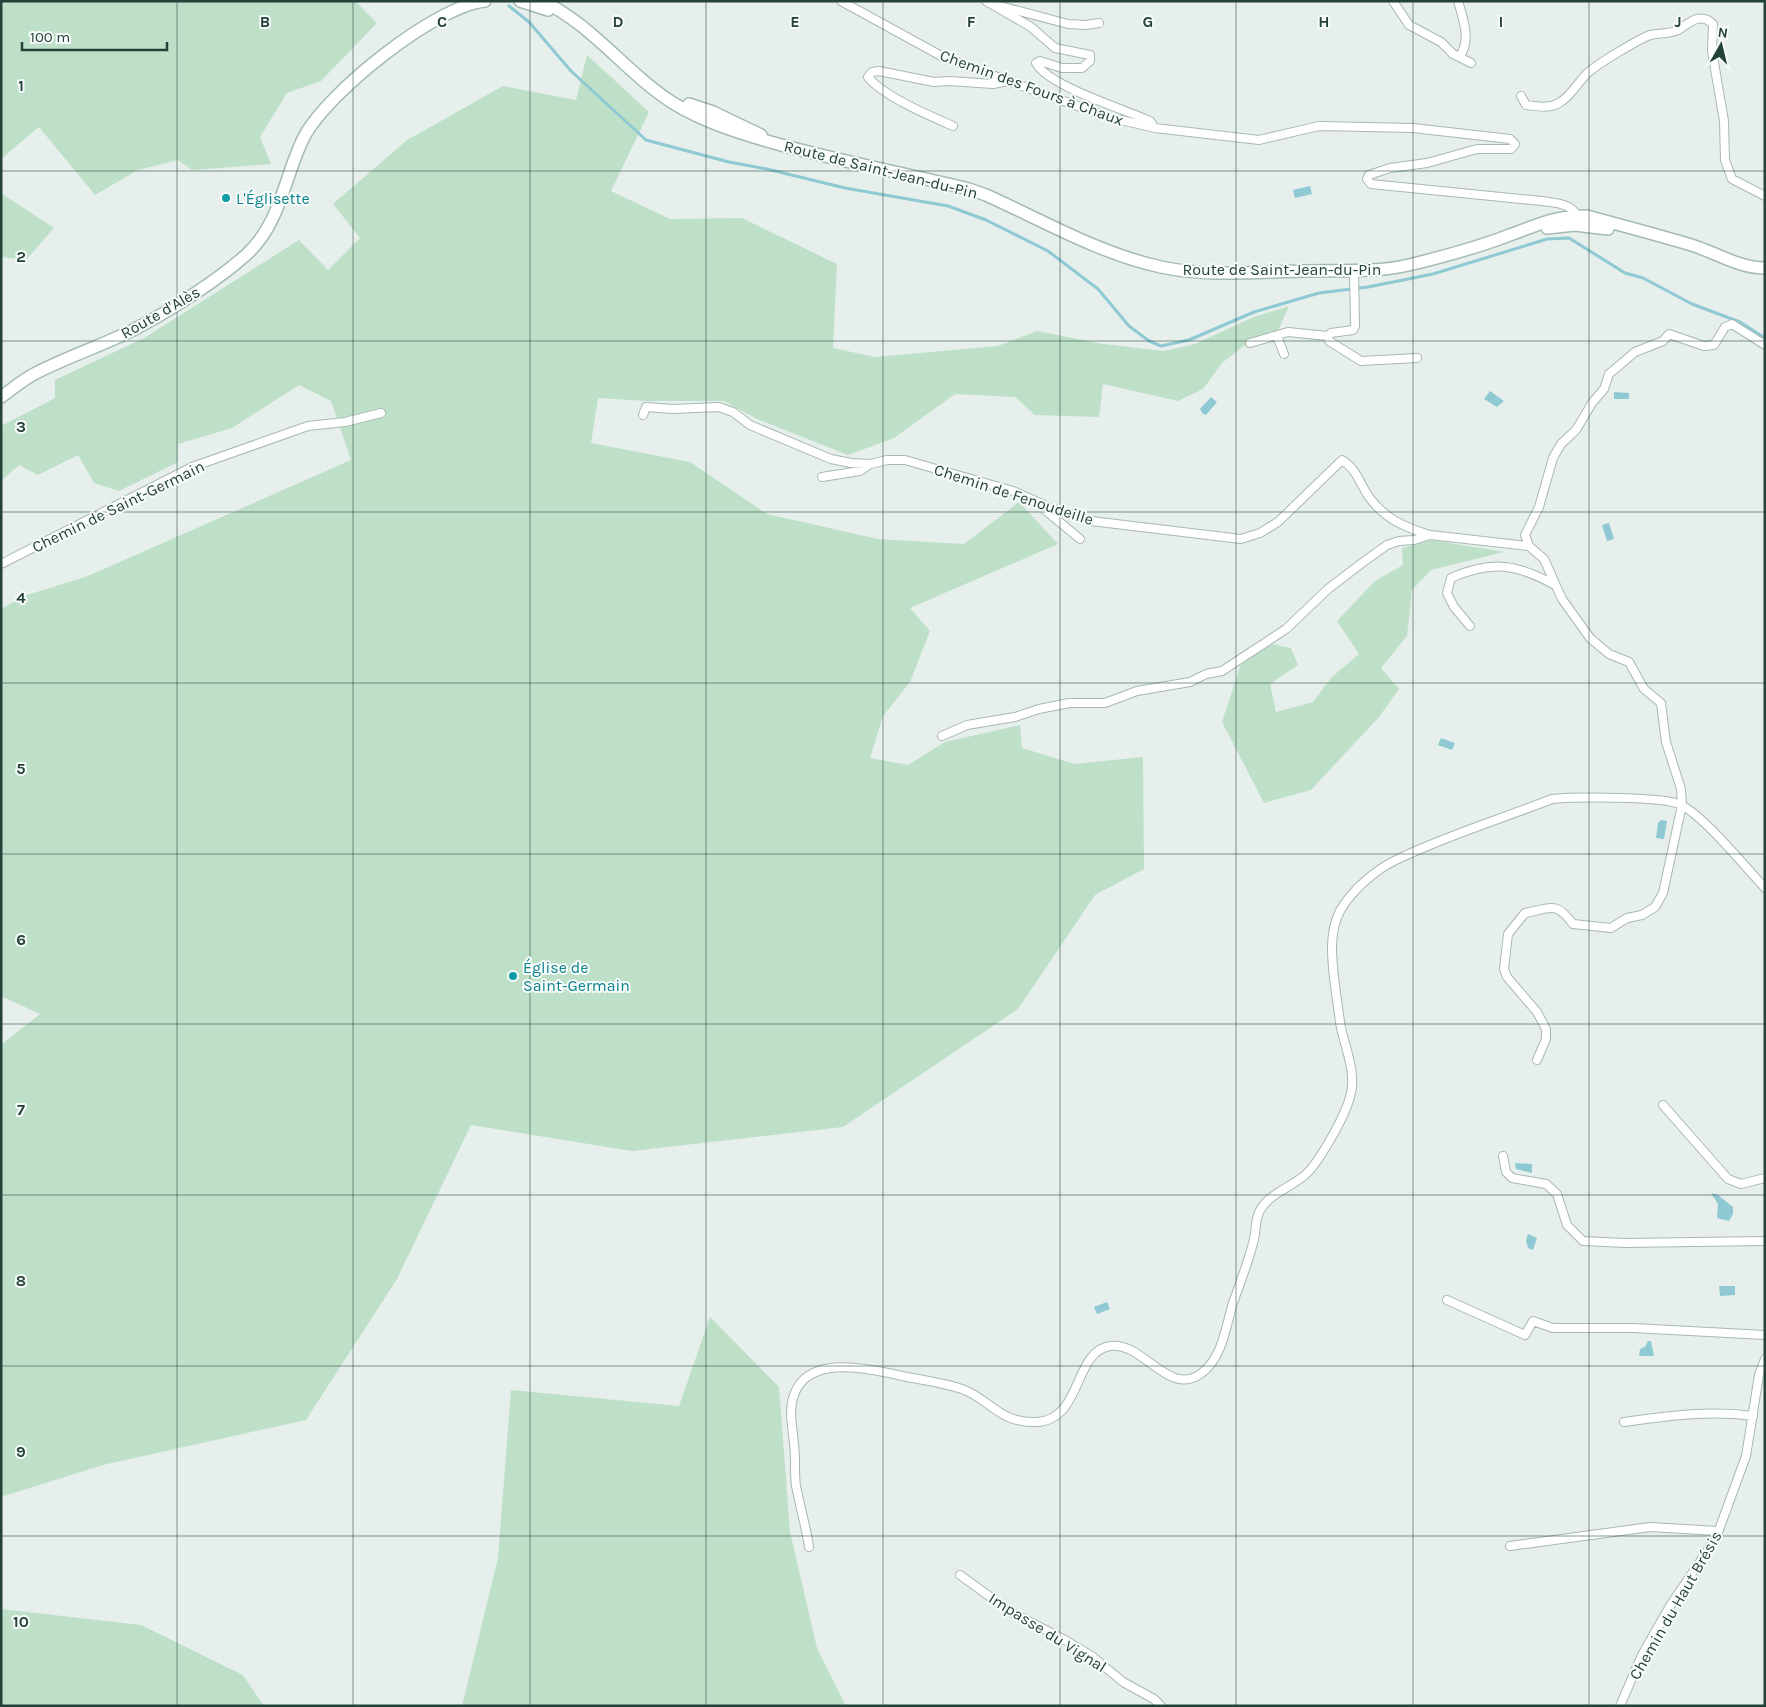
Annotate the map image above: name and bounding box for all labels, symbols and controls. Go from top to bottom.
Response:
text: B [260,12,270,31]
text: C [437,12,447,31]
text: D [613,12,624,31]
text: E [790,12,800,31]
text: F [967,12,976,31]
text: G [1143,12,1153,31]
text: H [1318,12,1330,31]
text: I [1499,12,1503,31]
text: J [1674,12,1682,31]
scale bar [22,20,168,52]
north arrow [1696,20,1746,70]
text: N [1717,24,1729,42]
text: 100 m [30,28,70,46]
street label: Chemin des Fours à Chaux [937,45,1126,130]
text: 1 [18,76,24,95]
street label: Route de Saint-Jean-du-Pin [782,136,980,203]
place label: L'Églisette [236,189,310,208]
marker: L'Églisette [220,192,232,204]
text: 2 [16,247,26,266]
street label: Route de Saint-Jean-du-Pin [1183,260,1381,279]
street label: Route d'Alès [117,282,203,343]
text: 3 [16,417,26,436]
street label: Chemin de Saint-Germain [29,456,207,556]
street label: Chemin de Fenoudeille [932,460,1096,529]
text: 4 [16,588,26,607]
text: 5 [16,759,26,778]
text: 6 [16,930,26,949]
place label: Église de Saint-Germain [523,958,630,995]
marker: Église de Saint-Germain [507,970,519,982]
text: 7 [17,1100,25,1119]
text: 8 [16,1271,26,1290]
text: 9 [16,1442,26,1461]
street label: Chemin du Haut Brésis [1625,1528,1726,1683]
street label: Impasse du Vignal [985,1589,1110,1676]
text: 10 [13,1612,29,1631]

